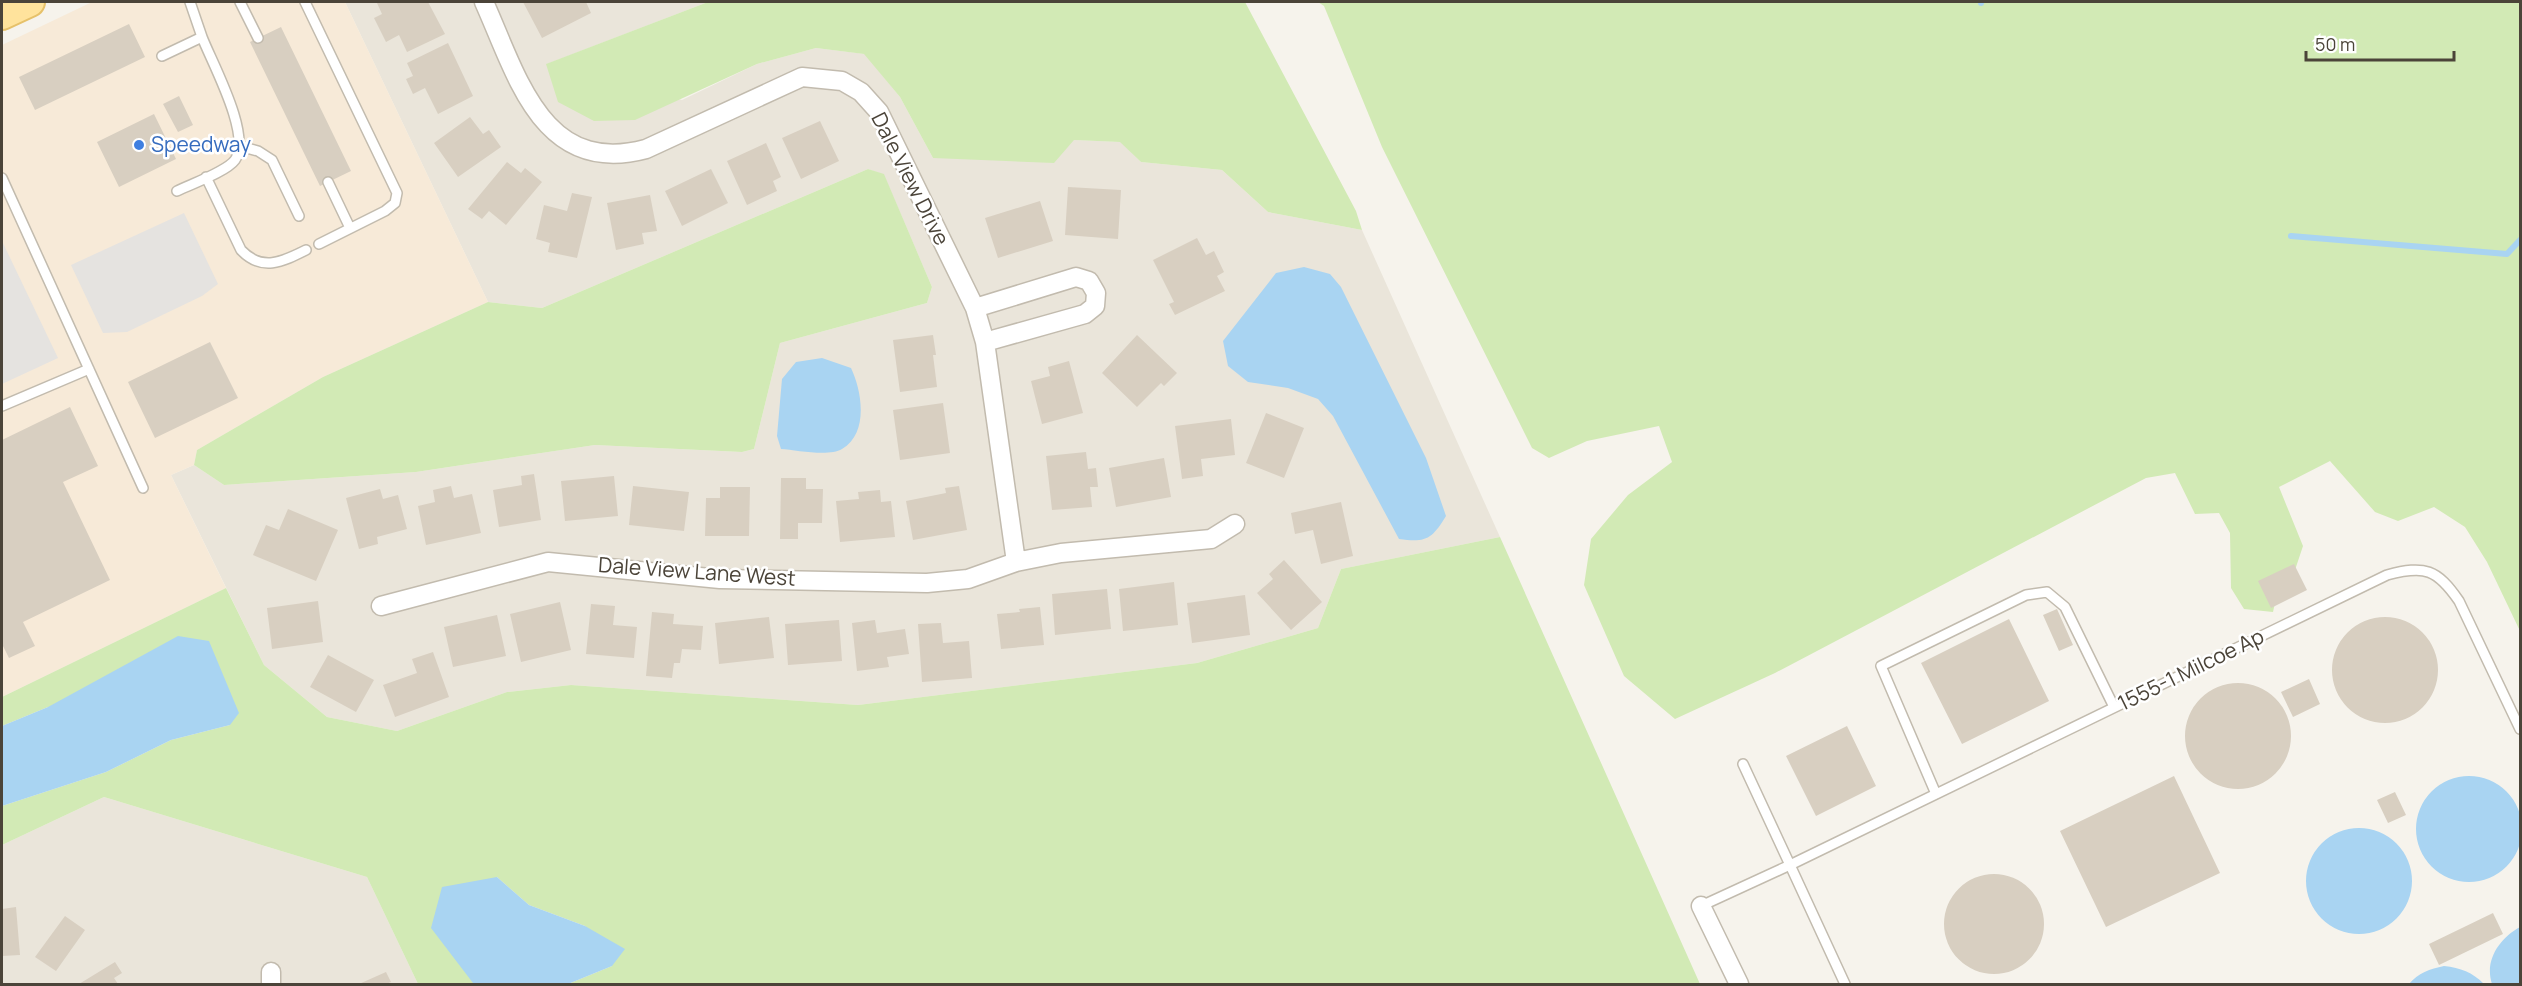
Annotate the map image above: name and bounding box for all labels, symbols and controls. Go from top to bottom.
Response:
scale bar [2306,24,2454,62]
text: 50 m [2315,32,2355,56]
street label: Dale View Drive [865,107,956,250]
place label: Speedway [151,130,251,158]
marker: Speedway [132,138,146,152]
street label: Dale View Lane West [597,550,797,592]
street label: 1555-1 Milcoe Ap [2113,622,2268,717]

